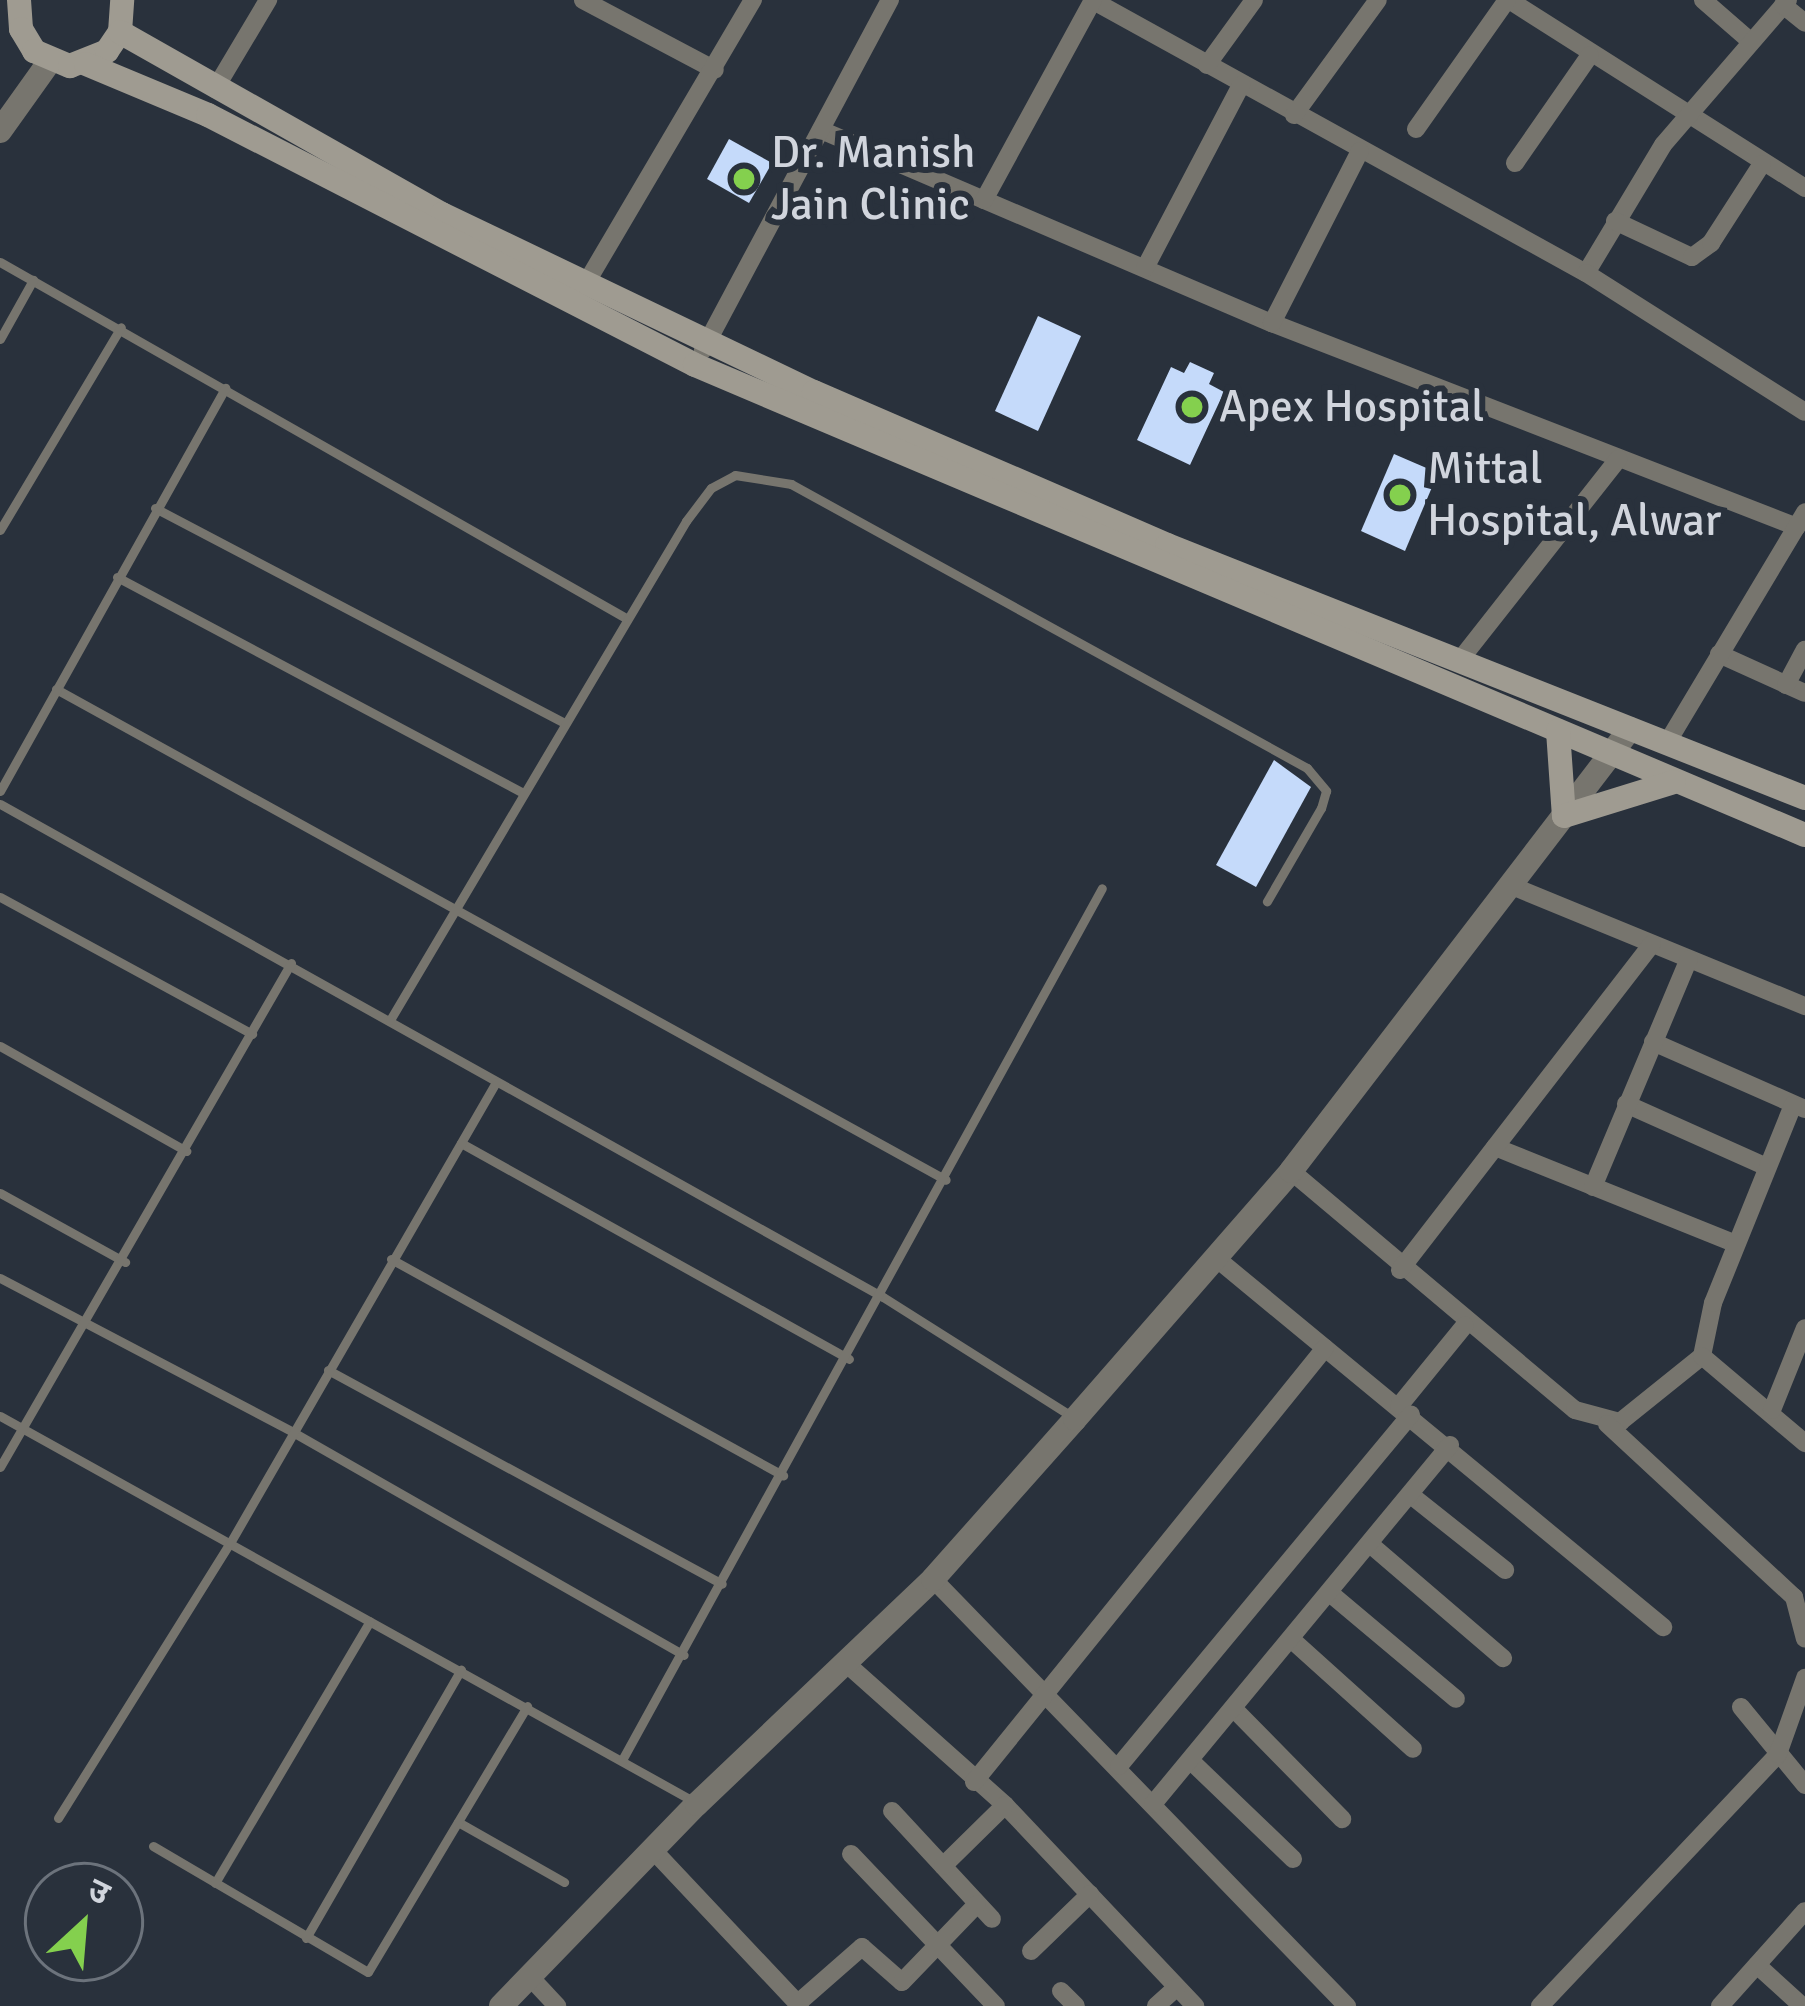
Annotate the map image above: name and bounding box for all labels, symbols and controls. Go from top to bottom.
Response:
place label: Dr. Manish Jain Clinic [771,126,976,232]
marker: Dr. Manish Jain Clinic [728,163,760,195]
place label: Apex Hospital [1219,380,1485,434]
marker: Apex Hospital [1176,391,1208,423]
place label: Mittal Hospital, Alwar [1427,442,1721,548]
marker: Mittal Hospital, Alwar [1384,479,1416,511]
north arrow [24,1862,144,1982]
text: उ [81,1869,116,1915]

